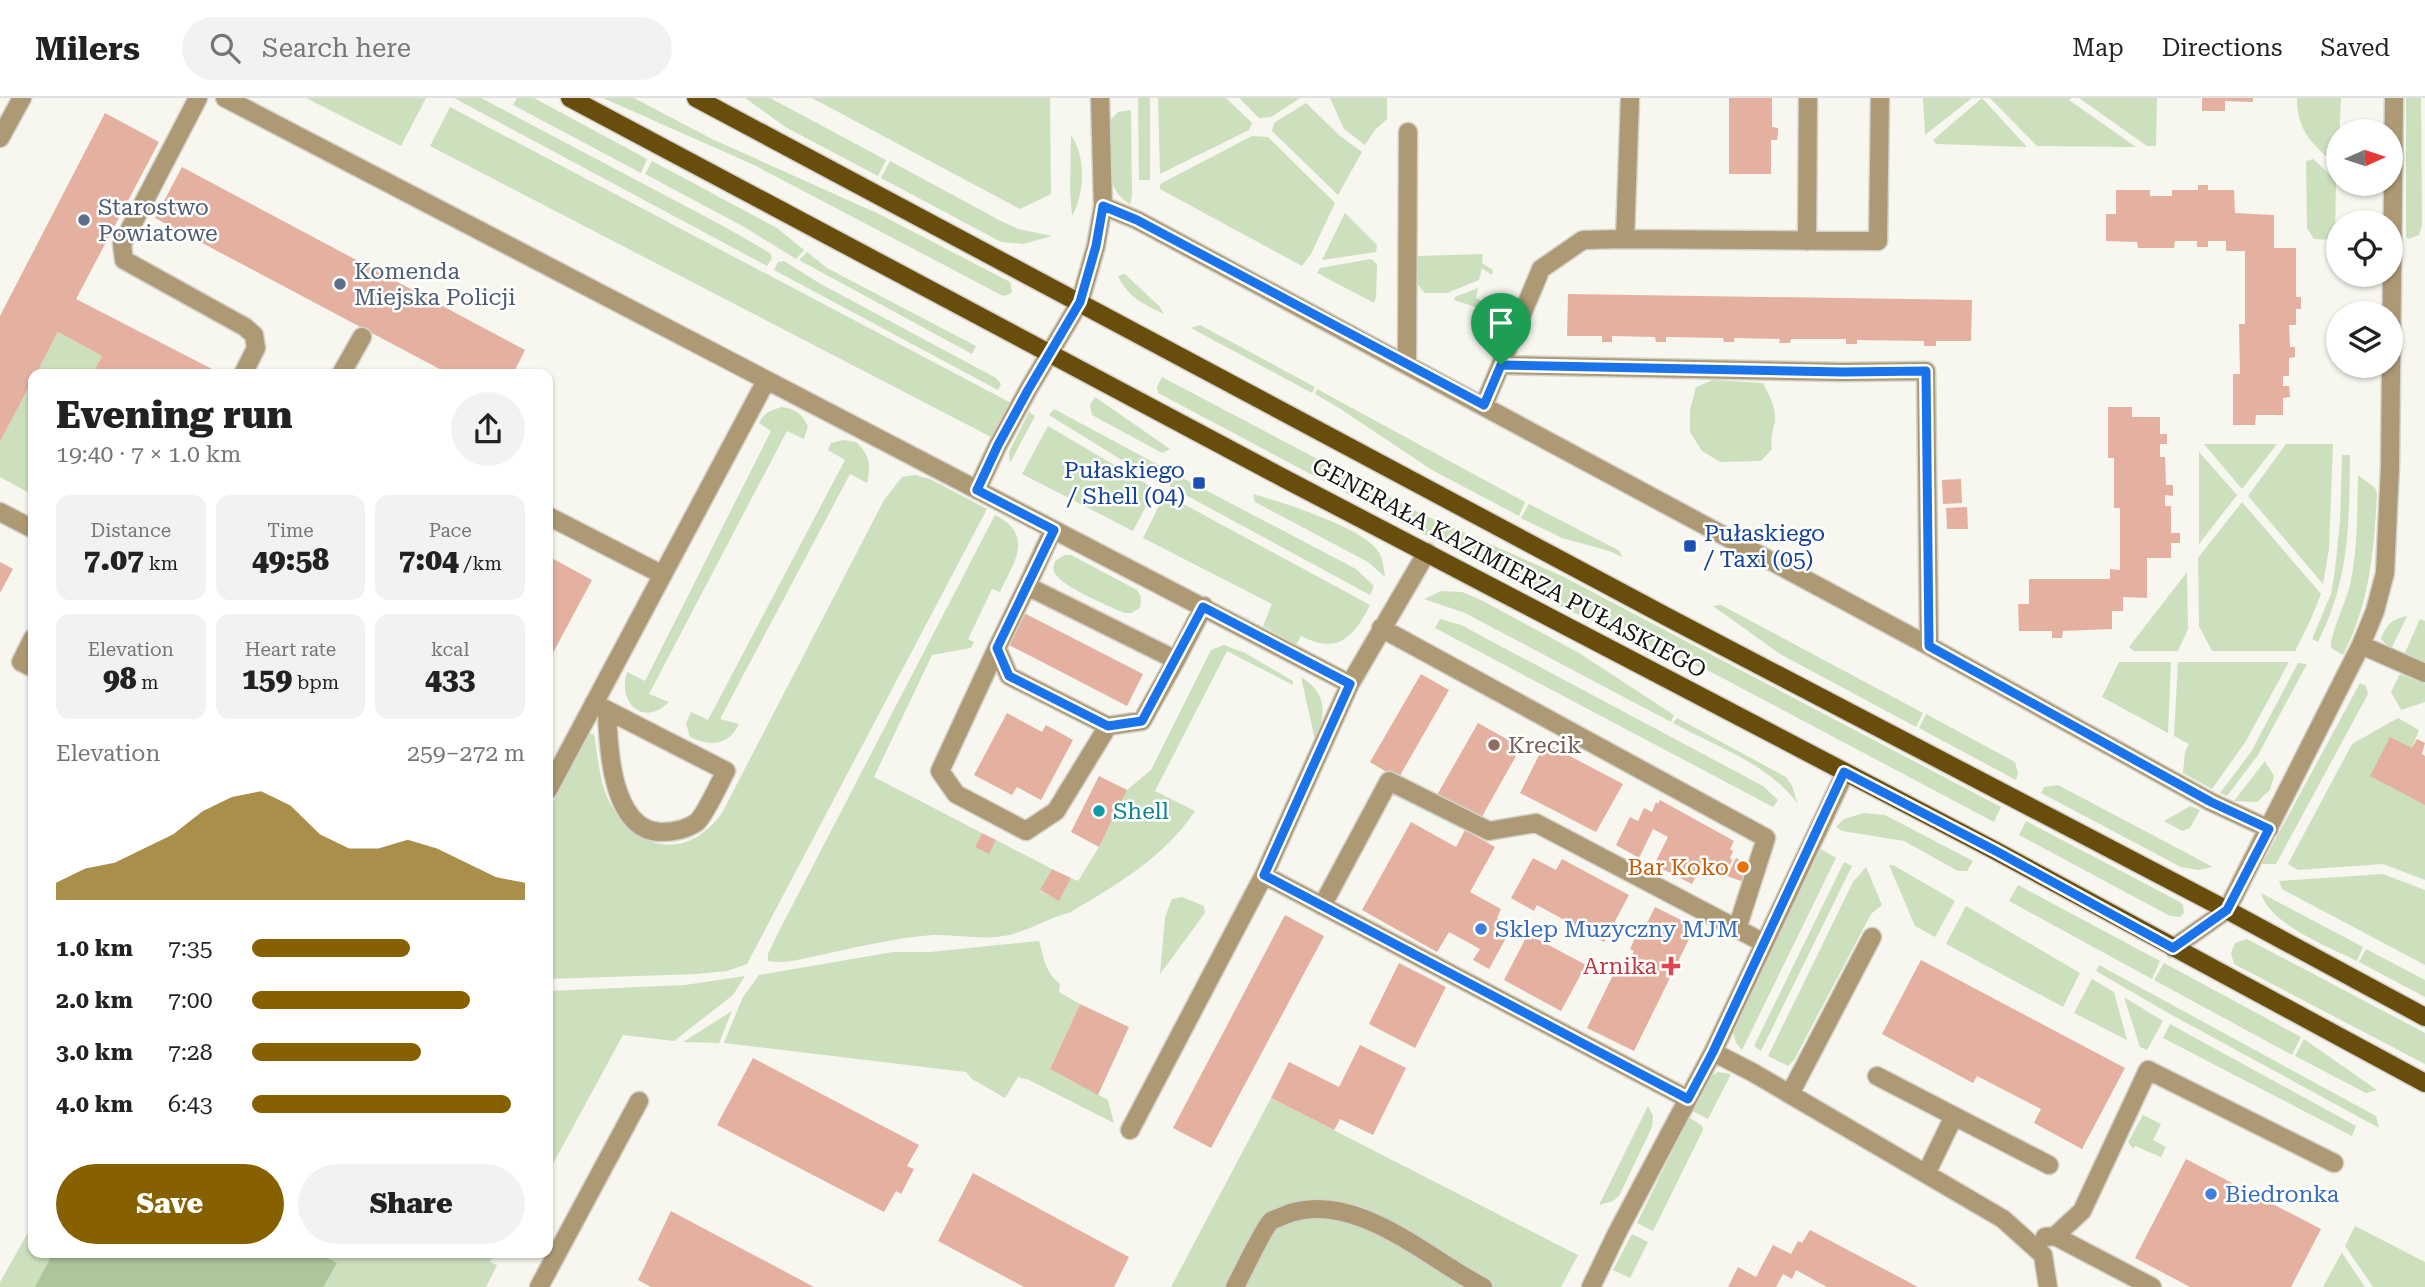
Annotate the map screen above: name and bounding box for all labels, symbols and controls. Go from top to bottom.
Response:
search box [182,17,672,80]
text: Milers [35,29,140,68]
icon: search [206,29,244,67]
text: Search here [262,33,411,63]
text: Map [2072,34,2124,62]
text: Directions [2162,34,2282,62]
text: Saved [2320,34,2390,62]
north arrow [2326,119,2403,196]
map controls [2326,119,2403,378]
place label: Starostwo Powiatowe [98,194,218,247]
button: locate [2326,210,2403,287]
marker: Starostwo Powiatowe [76,212,92,228]
place label: Komenda Miejska Policji [354,258,516,311]
marker: Komenda Miejska Policji [332,276,348,292]
pin [1471,293,1531,365]
button: layers [2326,301,2403,378]
icon: arrive [1482,304,1520,342]
button: share [451,392,525,466]
text: Evening run [56,393,292,437]
text: 19:40 · 7 × 1.0 km [56,441,241,468]
street label: GENERAŁA KAZIMIERZA PUŁASKIEGO [1307,452,1711,684]
place label: Pułaskiego / Shell (04) [1064,457,1185,510]
marker: Pułaskiego / Shell (04) [1191,475,1207,491]
text: Distance [91,519,171,542]
text: Time [267,519,314,542]
text: Pace [429,519,472,542]
place label: Pułaskiego / Taxi (05) [1703,520,1825,573]
marker: Pułaskiego / Taxi (05) [1682,538,1698,554]
text: 7.07 [84,542,144,577]
text: 49:58 [252,542,329,577]
text: 7:04 [398,542,459,577]
text: km [144,552,178,575]
text: /km [459,552,502,575]
text: Elevation [88,638,174,661]
text: Heart rate [245,638,336,661]
text: kcal [431,638,469,661]
text: 98 [103,661,137,696]
text: 159 [242,661,292,696]
text: 433 [425,661,475,696]
text: m [137,671,159,694]
text: bpm [292,671,339,694]
place label: Krecik [1508,732,1582,759]
marker: Krecik [1486,737,1502,753]
text: Elevation [56,740,160,767]
text: 259–272 m [407,740,525,767]
place label: Shell [1113,798,1169,825]
marker: Shell [1091,803,1107,819]
place label: Bar Koko [1628,854,1729,881]
marker: Bar Koko [1735,859,1751,875]
place label: Sklep Muzyczny MJM [1495,916,1739,943]
marker: Sklep Muzyczny MJM [1473,921,1489,937]
text: 1.0 km [56,935,133,962]
text: 7:35 [168,935,213,962]
place label: Arnika [1583,953,1658,980]
marker: Arnika [1663,958,1679,974]
text: 2.0 km [56,987,133,1014]
text: 7:00 [168,987,213,1014]
text: 3.0 km [56,1039,133,1066]
text: 7:28 [168,1039,213,1066]
text: 4.0 km [56,1091,133,1118]
text: 6:43 [168,1091,213,1118]
button: Save [56,1164,284,1244]
button: Share [298,1164,525,1244]
place label: Biedronka [2225,1181,2340,1208]
marker: Biedronka [2203,1186,2219,1202]

